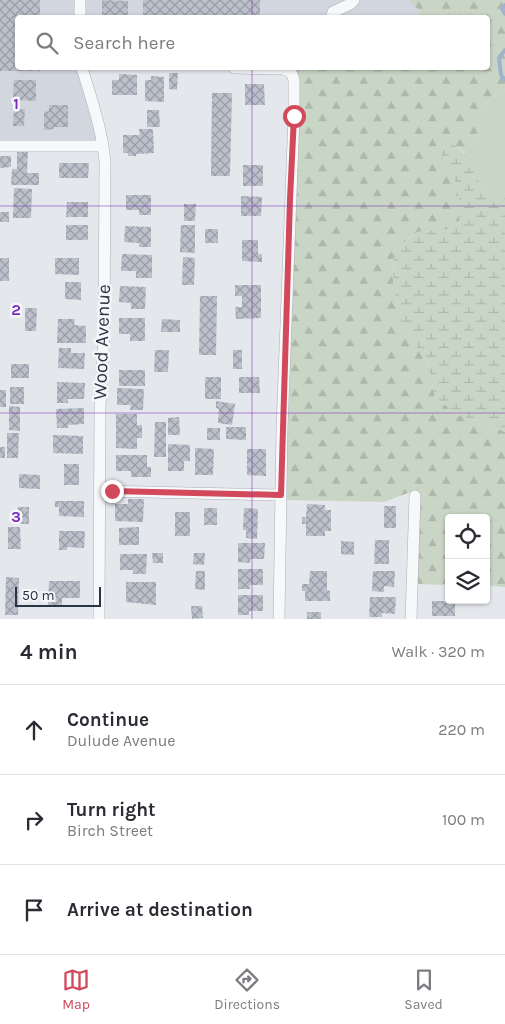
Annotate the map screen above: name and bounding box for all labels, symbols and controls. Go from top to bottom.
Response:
search box [15,15,490,70]
icon: search [33,29,61,57]
text: Search here [73,32,175,54]
text: 1 [13,94,19,113]
route start [283,105,306,128]
street label: Wood Avenue [89,284,115,400]
text: 2 [11,300,21,319]
route end [101,480,124,503]
text: 3 [11,507,21,526]
map controls [445,514,490,604]
button: locate [445,514,490,559]
button: layers [445,559,490,604]
scale bar [15,584,101,607]
text: 50 m [22,587,55,604]
text: 4 min [20,640,78,664]
text: Walk · 320 m [391,642,485,661]
text: Continue [67,709,149,731]
icon: ahead [20,716,48,744]
text: 220 m [438,720,485,739]
text: Dulude Avenue [67,731,176,750]
text: Turn right [67,799,156,821]
icon: right [20,806,48,834]
text: 100 m [442,810,485,829]
text: Birch Street [67,821,153,840]
icon: arrive [20,896,48,924]
text: Arrive at destination [67,899,253,921]
tab: Map [62,966,90,1013]
tab: Directions [214,966,280,1013]
tab: Saved [404,966,443,1013]

